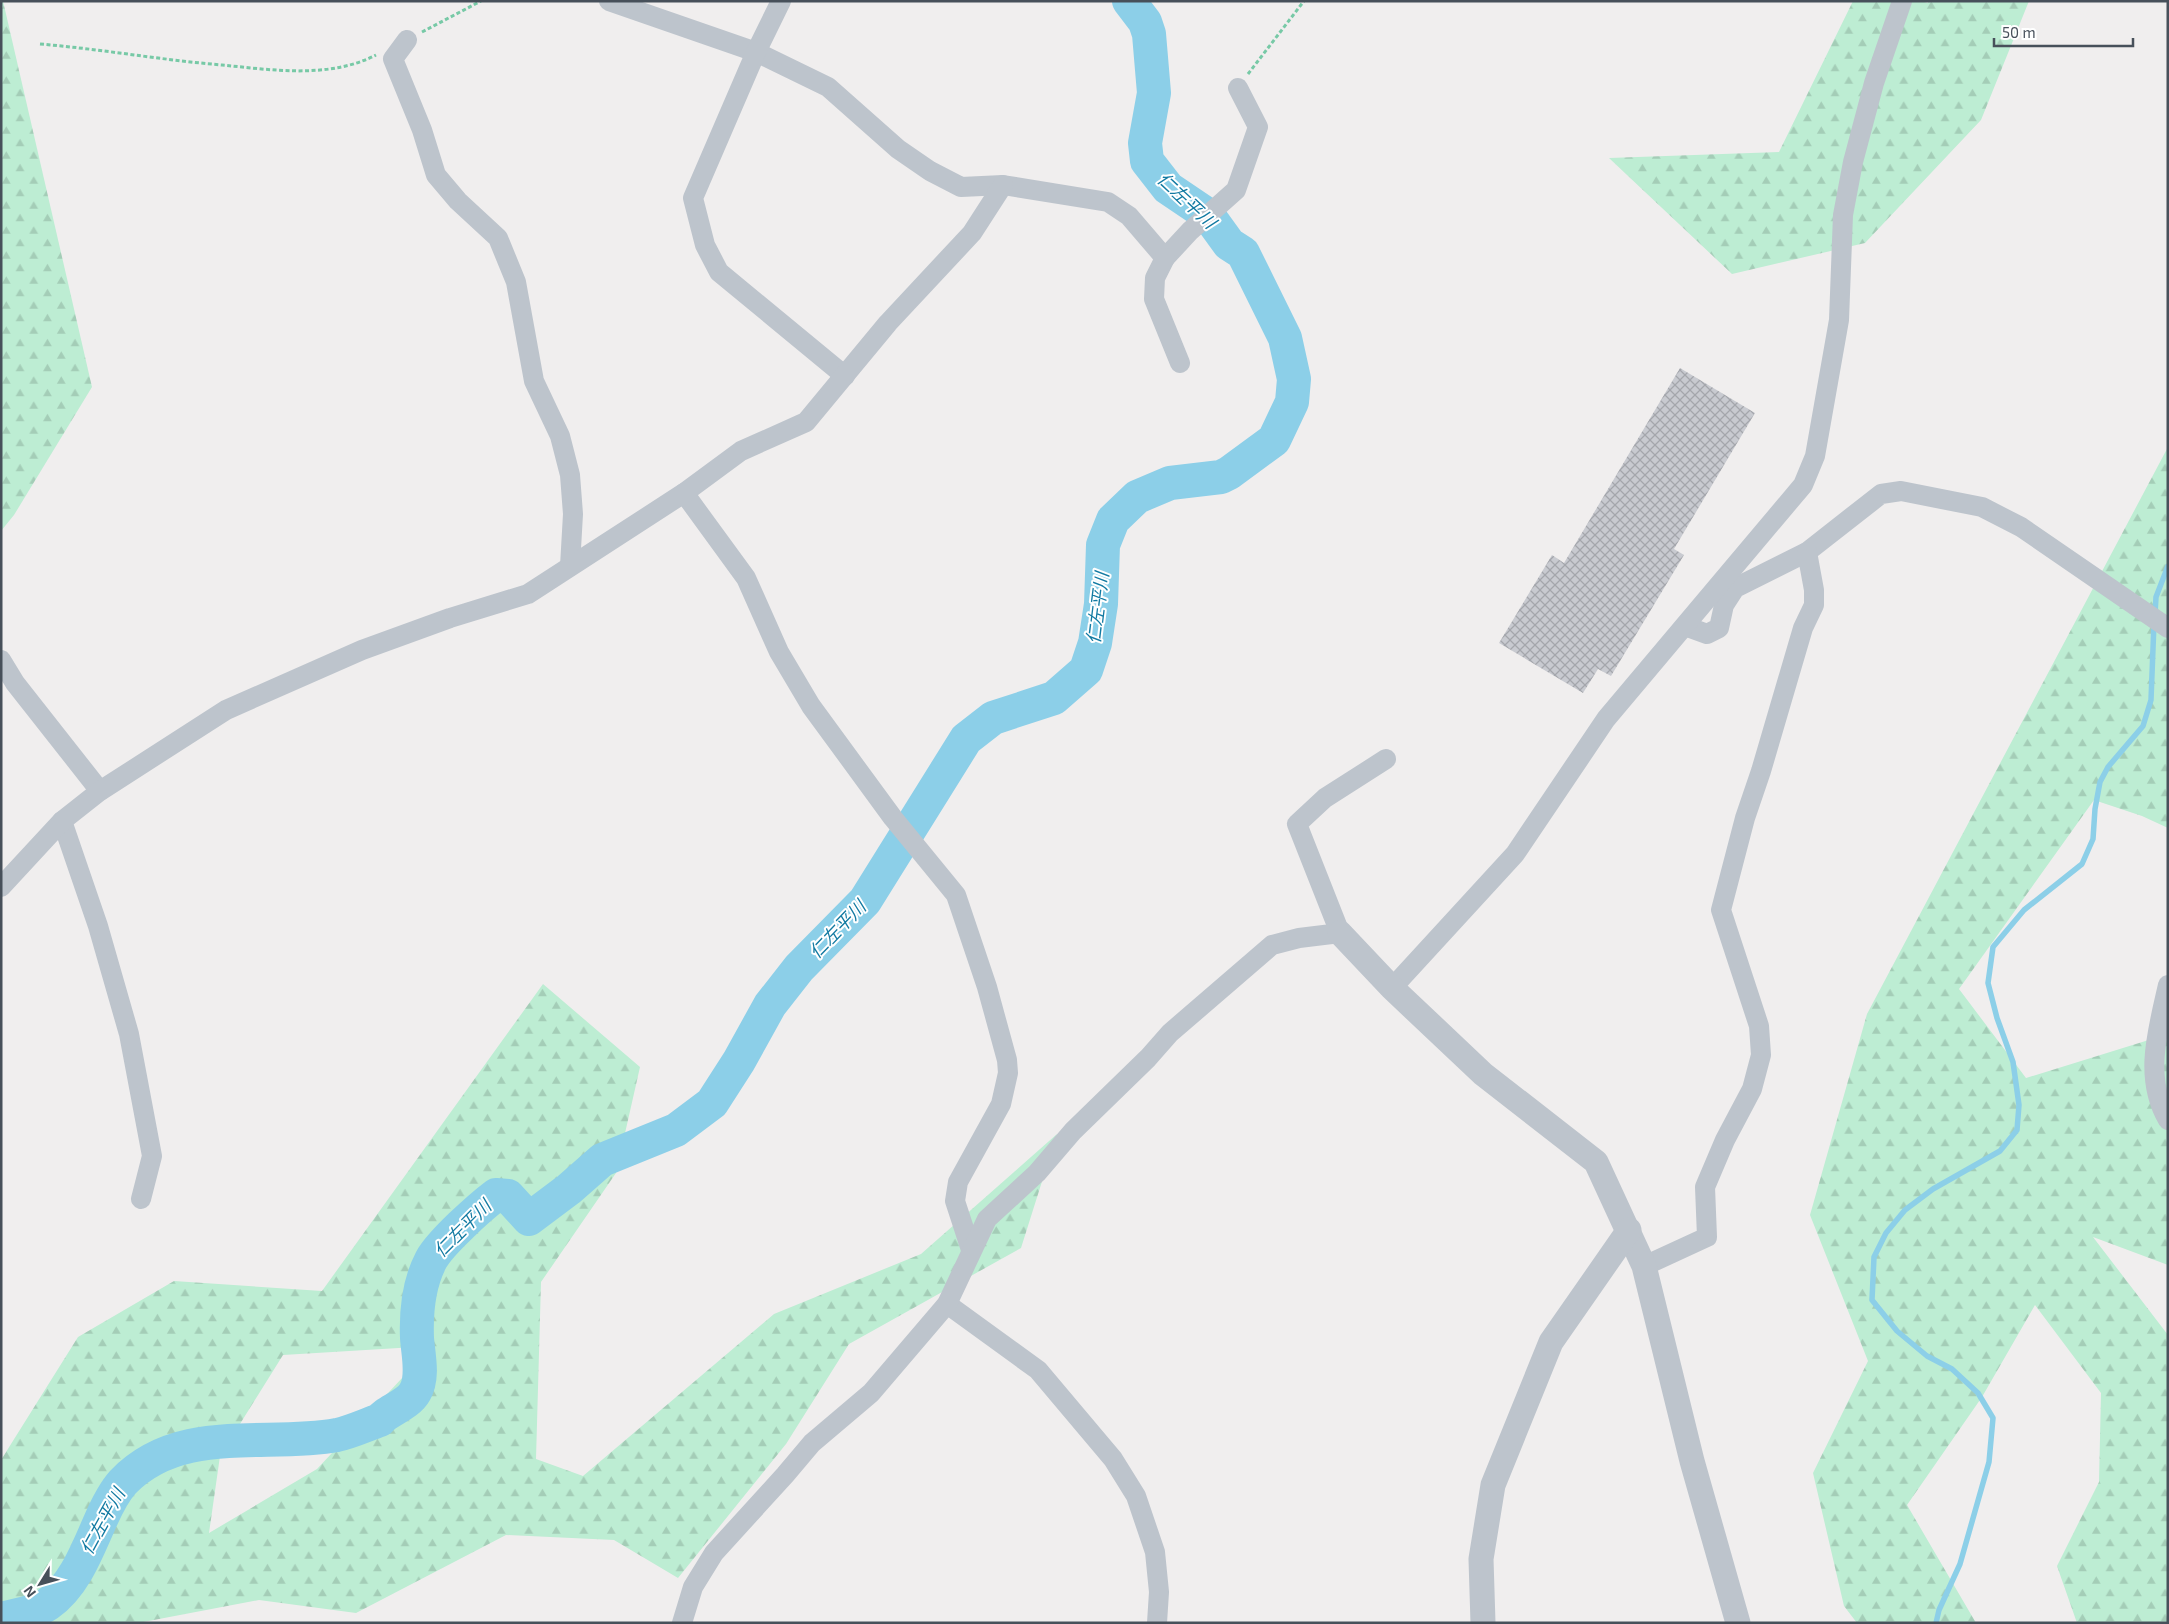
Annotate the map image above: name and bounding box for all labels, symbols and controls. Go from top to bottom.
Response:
scale bar [1994,15,2133,47]
text: 50 m [2002,23,2036,41]
water label: 仁左平川 [1153,167,1222,234]
water label: 仁左平川 [1082,569,1113,645]
water label: 仁左平川 [804,894,871,963]
water label: 仁左平川 [429,1193,497,1261]
water label: 仁左平川 [75,1482,130,1558]
north arrow [15,1559,65,1609]
text: N [19,1583,39,1601]

